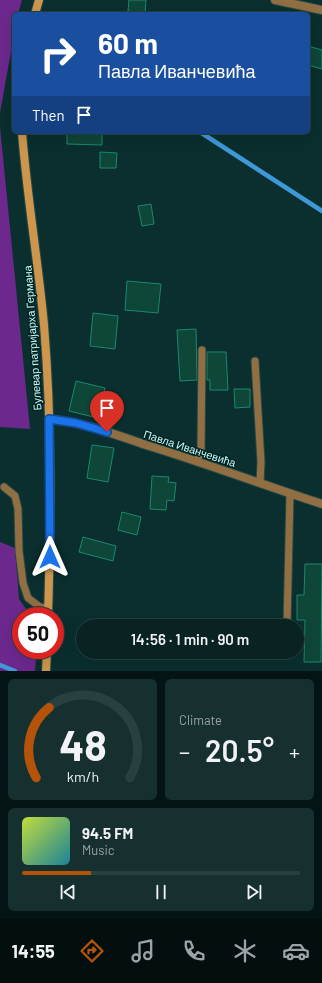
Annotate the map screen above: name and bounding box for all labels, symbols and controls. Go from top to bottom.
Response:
text: 60 m [98,26,158,60]
icon: right [32,28,84,80]
text: Павла Иванчевића [98,60,256,82]
icon: arrive [73,104,95,126]
text: Then [32,106,65,124]
street label: Булевар патријарха Германа [20,264,44,411]
pin [90,391,124,432]
icon: arrive [96,397,118,419]
street label: Павла Иванчевића [142,427,239,469]
position arrow [29,536,71,578]
speed limit sign: 50 [12,607,64,659]
text: 14:56 · 1 min · 90 m [131,630,249,648]
text: Climate [179,712,222,728]
text: 48 [59,718,106,768]
text: 20.5° [205,732,274,768]
text: − [179,738,190,764]
text: + [289,738,300,764]
text: km/h [66,767,99,784]
text: 94.5 FM [82,824,133,842]
text: Music [82,842,115,858]
icon: previous [57,881,79,903]
icon: pause [150,881,172,903]
icon: next [243,881,265,903]
icon: directions [78,937,106,965]
icon: music [129,937,157,965]
icon: phone [180,937,208,965]
icon: climate [231,937,259,965]
icon: car [282,937,310,965]
text: 14:55 [12,940,55,962]

